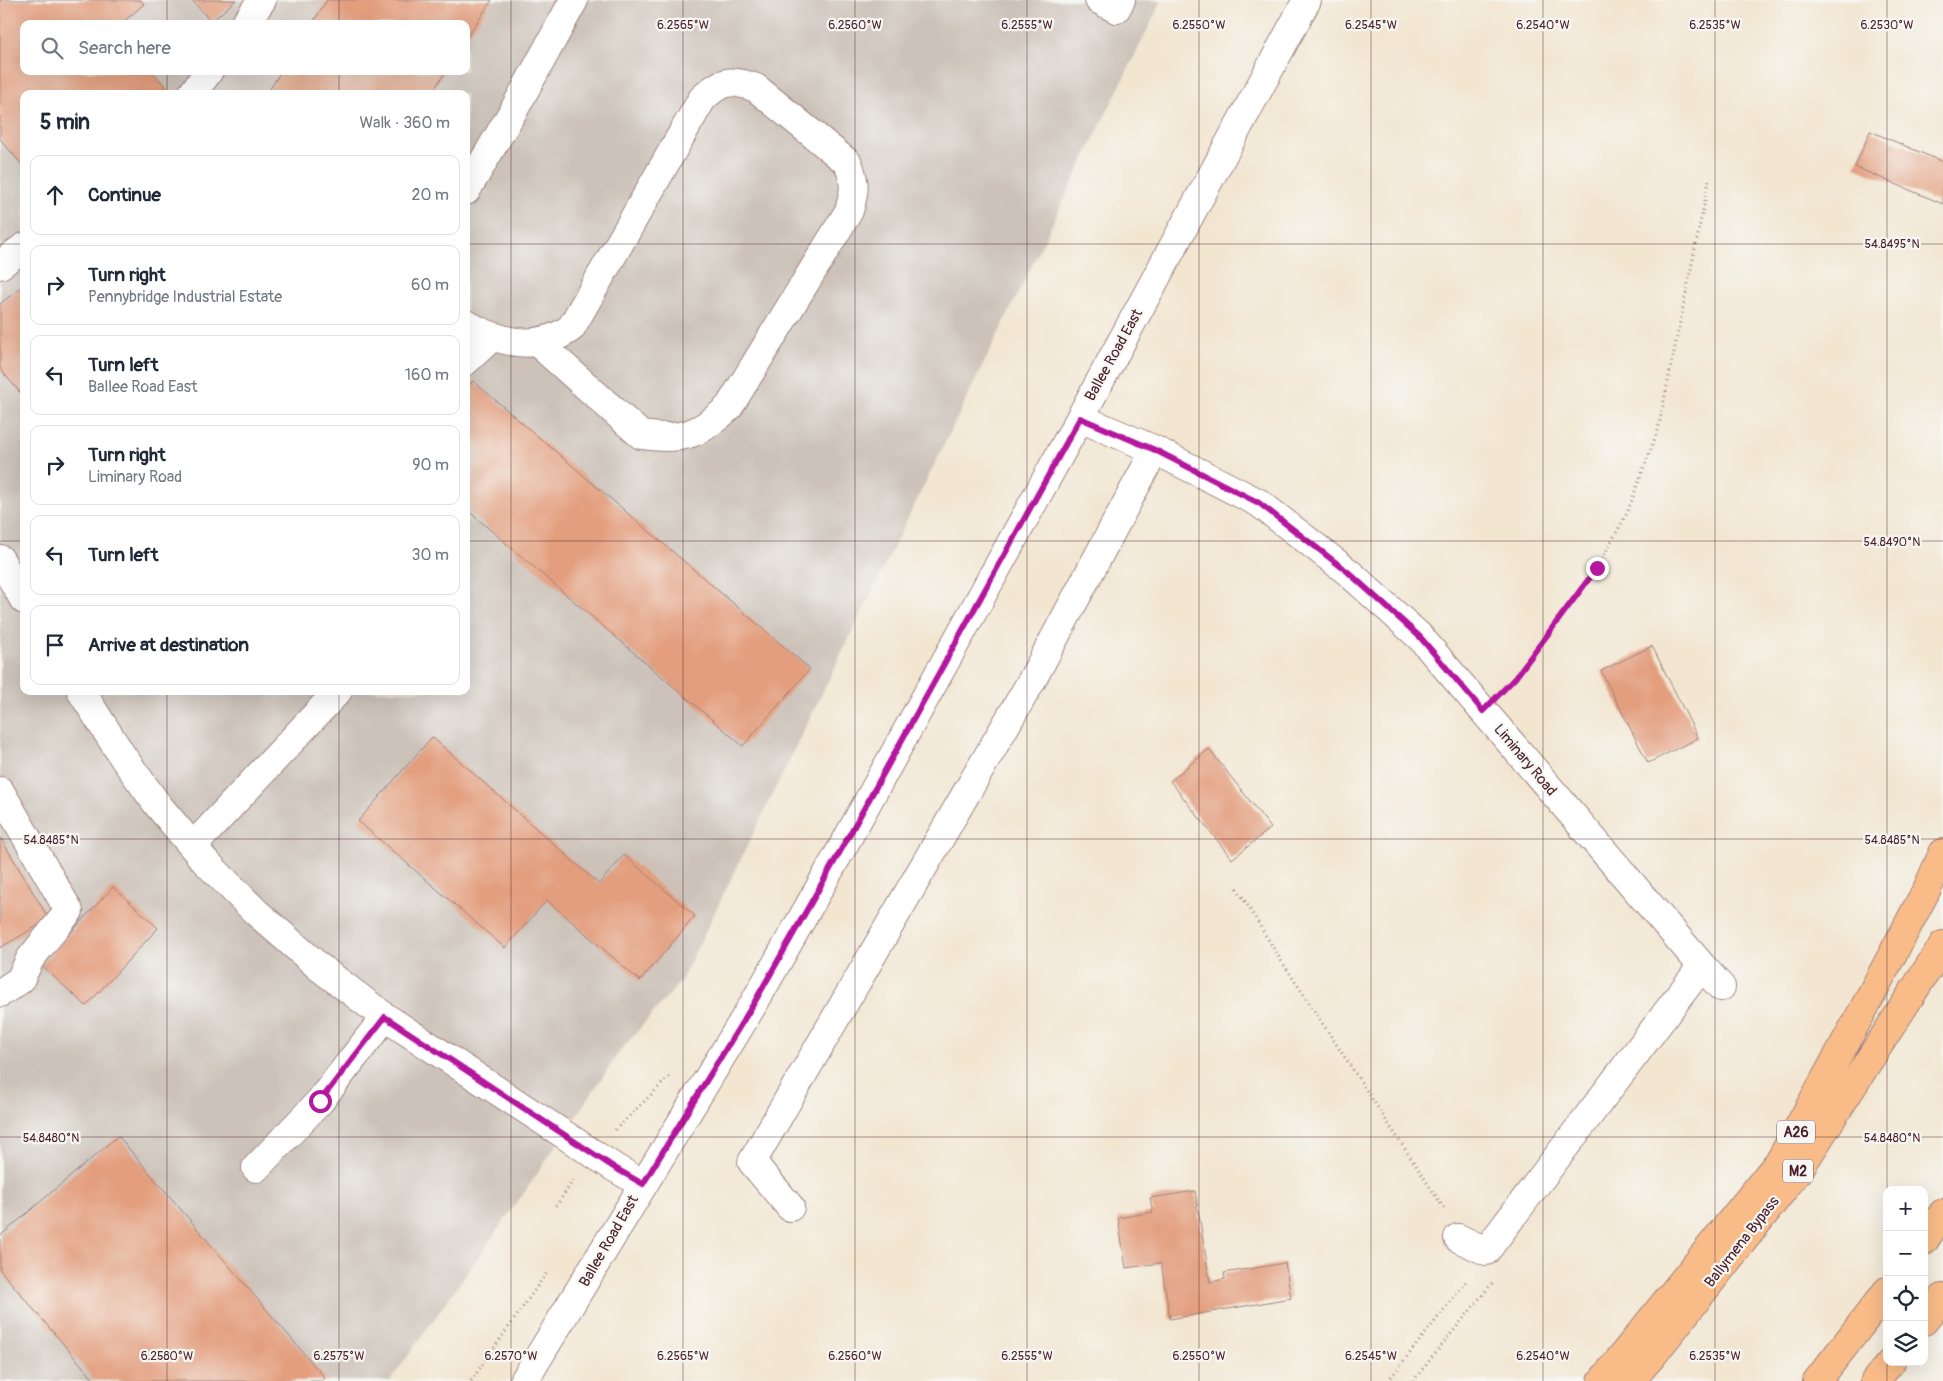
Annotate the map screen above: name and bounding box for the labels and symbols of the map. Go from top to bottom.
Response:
text: 6.2565°W [657,18,709,33]
text: 6.2560°W [828,18,882,33]
text: 6.2555°W [1001,18,1053,33]
text: 6.2550°W [1172,18,1226,33]
text: 6.2545°W [1345,18,1397,33]
text: 6.2540°W [1516,18,1570,33]
text: 6.2535°W [1689,18,1741,33]
text: 6.2530°W [1860,18,1914,33]
text: 54.8495°N [1864,237,1920,252]
street label: Ballee Road East [1081,305,1148,404]
text: 54.8490°N [1864,535,1920,550]
route end [1586,557,1609,580]
street label: Liminary Road [1489,720,1561,800]
text: 54.8485°N [23,833,79,848]
text: 54.8485°N [1864,833,1920,848]
route start [309,1090,332,1113]
road number: A26 [1777,1120,1815,1144]
text: 54.8480°N [23,1131,79,1146]
text: 54.8480°N [1864,1131,1920,1146]
road number: M2 [1783,1160,1813,1182]
street label: Ballee Road East [575,1191,643,1290]
street label: Ballymena Bypass [1700,1192,1784,1291]
text: 6.2580°W [141,1349,193,1364]
text: 6.2575°W [313,1349,365,1364]
text: 6.2570°W [485,1349,537,1364]
text: 6.2565°W [657,1349,709,1364]
text: 6.2560°W [828,1349,882,1364]
text: 6.2555°W [1001,1349,1053,1364]
text: 6.2550°W [1172,1349,1226,1364]
text: 6.2545°W [1345,1349,1397,1364]
text: 6.2540°W [1516,1349,1570,1364]
text: 6.2535°W [1689,1349,1741,1364]

